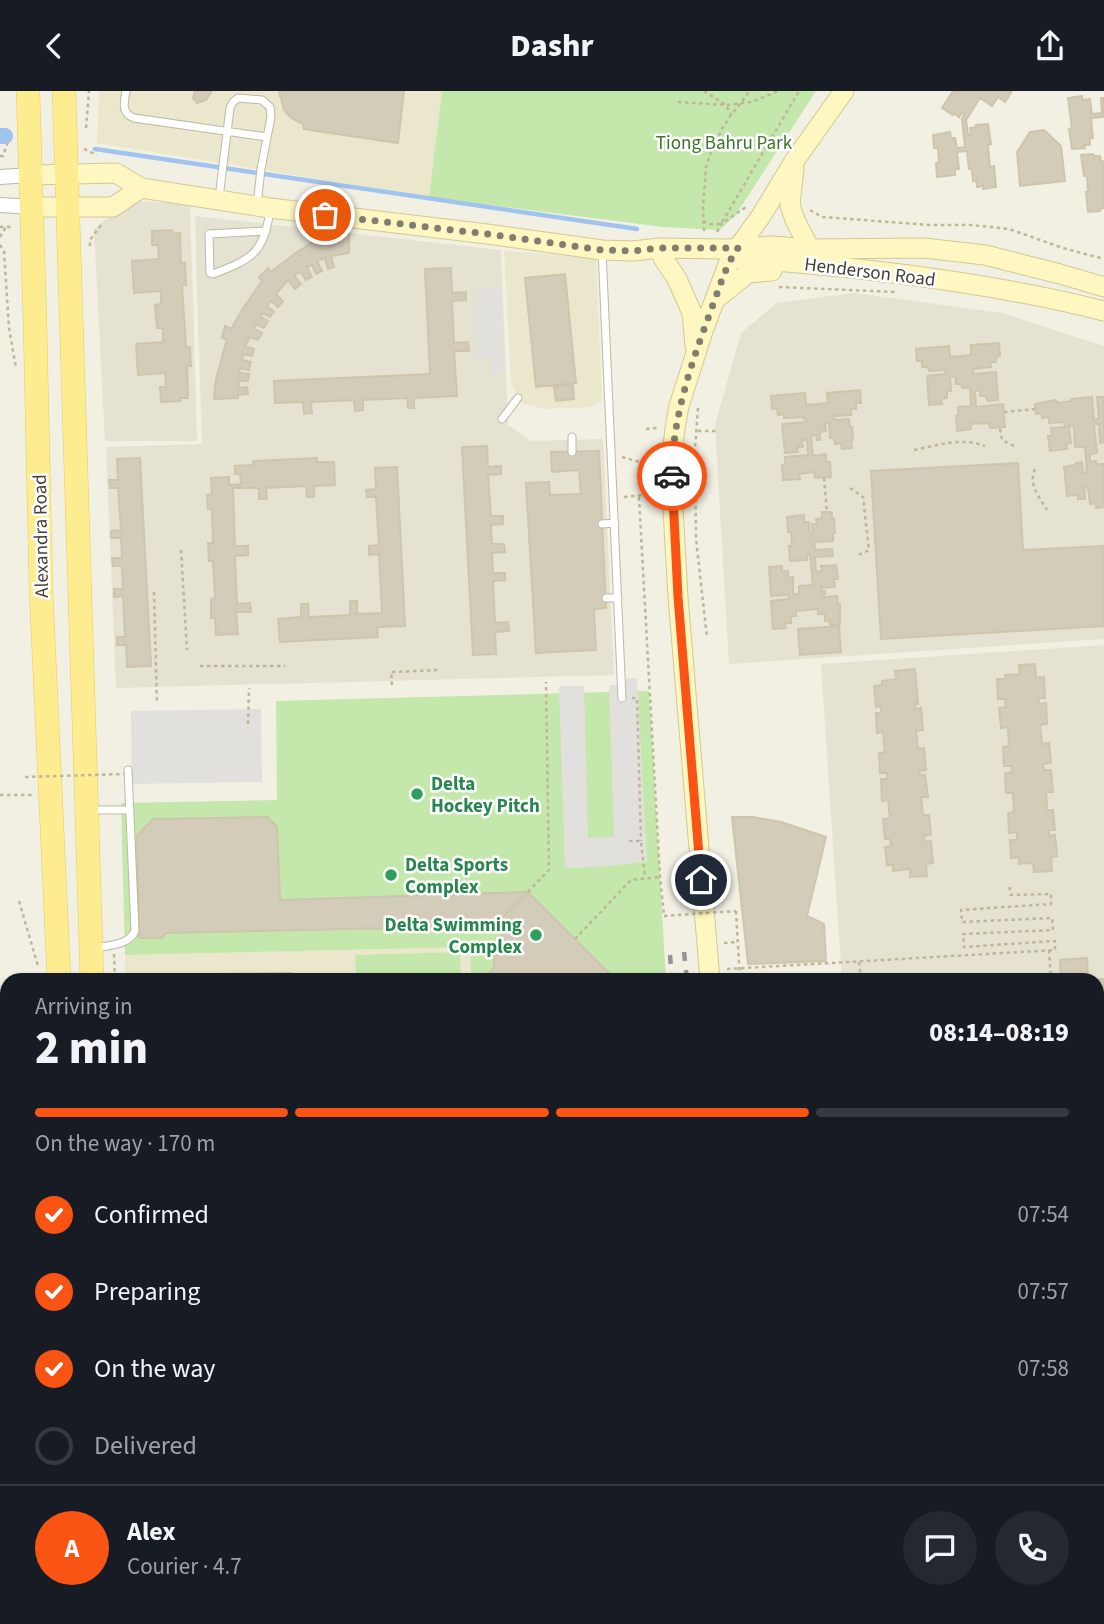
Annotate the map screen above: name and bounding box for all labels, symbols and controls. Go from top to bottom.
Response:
text: Dashr [510,23,594,69]
icon: back [35,27,73,65]
icon: share [1031,27,1069,65]
park label: Tiong Bahru Park [656,130,793,157]
pin [295,185,355,245]
icon: bag [306,196,344,234]
street label: Henderson Road [803,251,937,294]
courier [637,441,707,511]
icon: car [653,457,691,495]
street label: Alexandra Road [27,474,56,598]
place label: Delta Hockey Pitch [431,771,540,820]
marker: Delta Hockey Pitch [409,786,425,802]
pin [671,850,731,910]
place label: Delta Sports Complex [405,852,508,901]
icon: home [682,861,720,899]
marker: Delta Sports Complex [383,867,399,883]
place label: Delta Swimming Complex [385,912,522,961]
marker: Delta Swimming Complex [528,927,544,943]
text: Arriving in [35,990,133,1023]
text: 08:14–08:19 [929,1014,1069,1051]
text: 2 min [35,1016,148,1081]
text: On the way · 170 m [35,1127,215,1160]
icon: check [35,1196,73,1234]
text: Confirmed [94,1196,209,1233]
text: 07:54 [1018,1198,1069,1231]
icon: check [35,1273,73,1311]
text: Preparing [94,1273,200,1310]
text: 07:57 [1018,1275,1069,1308]
icon: check [35,1350,73,1388]
text: On the way [94,1350,215,1387]
text: 07:58 [1018,1352,1069,1385]
text: Delivered [94,1427,197,1464]
button: chat [903,1511,977,1585]
button: phone [995,1511,1069,1585]
text: Alex [127,1513,176,1550]
text: A [65,1530,79,1567]
text: Courier · 4.7 [127,1550,242,1583]

